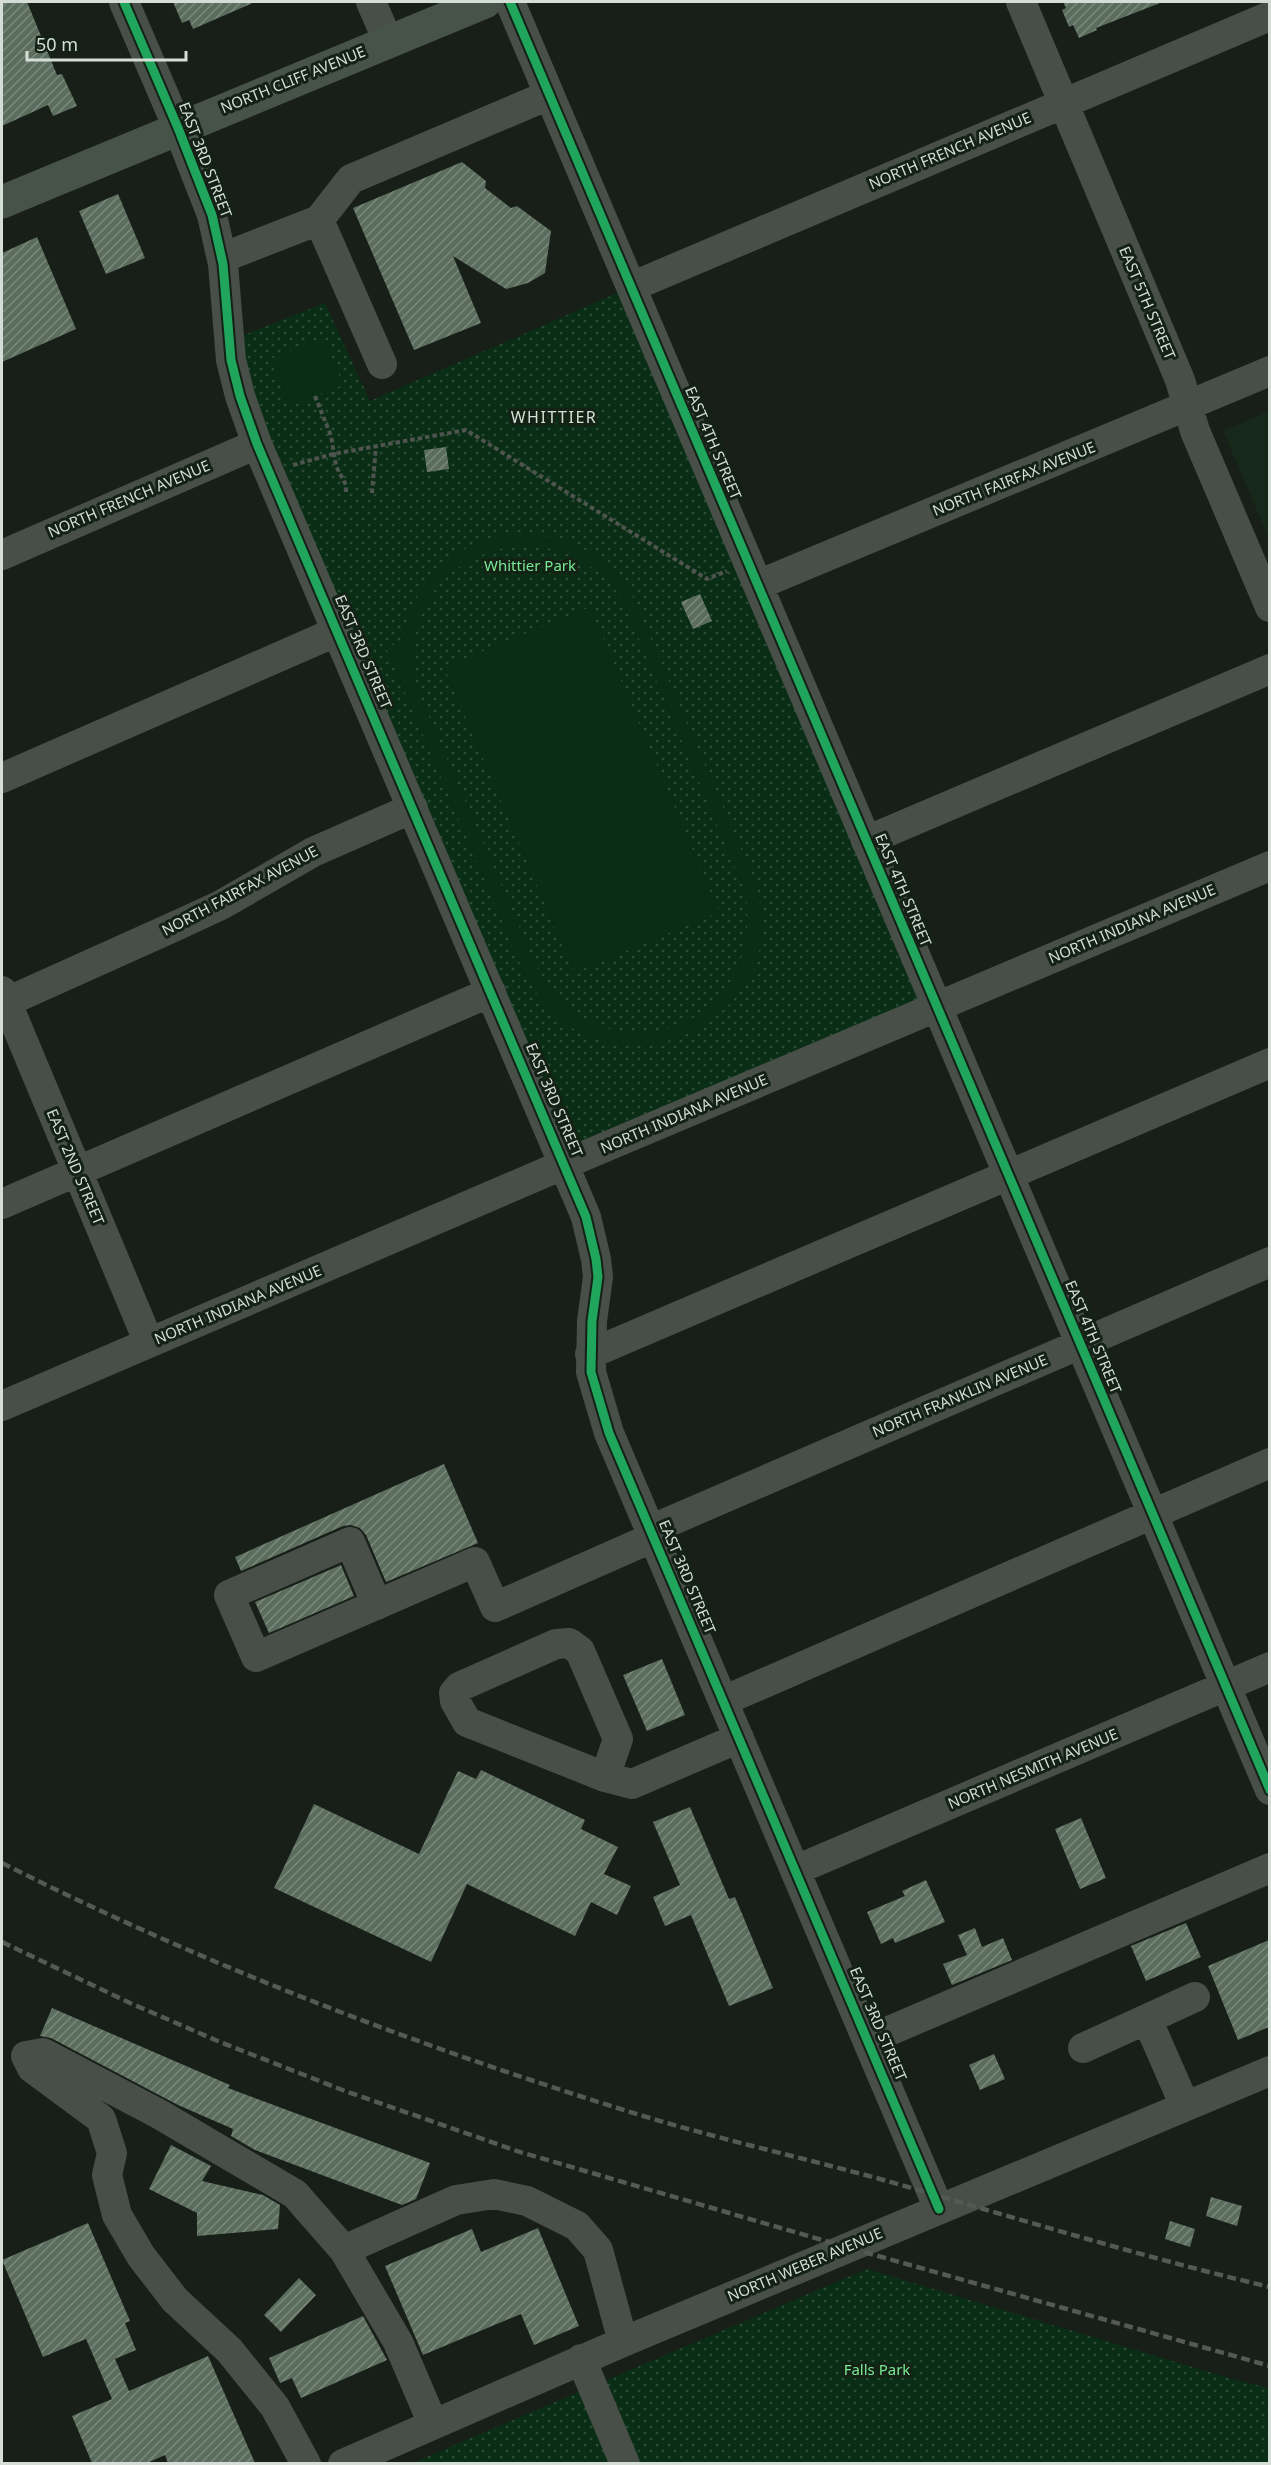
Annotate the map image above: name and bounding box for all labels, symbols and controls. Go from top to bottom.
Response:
scale bar [27,24,186,62]
text: 50 m [36,32,78,56]
street label: NORTH CLIFF AVENUE [217,41,368,117]
street label: EAST 3RD STREET [175,99,237,221]
street label: NORTH FRENCH AVENUE [866,107,1034,193]
street label: EAST 5TH STREET [1115,243,1181,363]
street label: EAST 4TH STREET [681,383,747,503]
district label: WHITTIER [511,406,597,428]
street label: NORTH FAIRFAX AVENUE [929,436,1098,520]
street label: NORTH FRENCH AVENUE [45,455,213,541]
park label: Whittier Park [484,555,576,575]
street label: EAST 3RD STREET [331,592,397,712]
street label: EAST 4TH STREET [871,830,937,950]
street label: NORTH FAIRFAX AVENUE [158,840,321,940]
street label: NORTH INDIANA AVENUE [1045,879,1218,967]
street label: EAST 3RD STREET [522,1040,588,1160]
street label: NORTH INDIANA AVENUE [597,1069,770,1157]
street label: EAST 2ND STREET [42,1106,110,1228]
street label: NORTH INDIANA AVENUE [151,1260,324,1348]
street label: EAST 4TH STREET [1061,1277,1127,1397]
street label: NORTH FRANKLIN AVENUE [869,1349,1050,1441]
street label: EAST 3RD STREET [655,1517,721,1637]
street label: NORTH NESMITH AVENUE [945,1723,1121,1813]
street label: EAST 3RD STREET [846,1964,912,2084]
street label: NORTH WEBER AVENUE [724,2222,885,2306]
park label: Falls Park [844,2359,910,2379]

